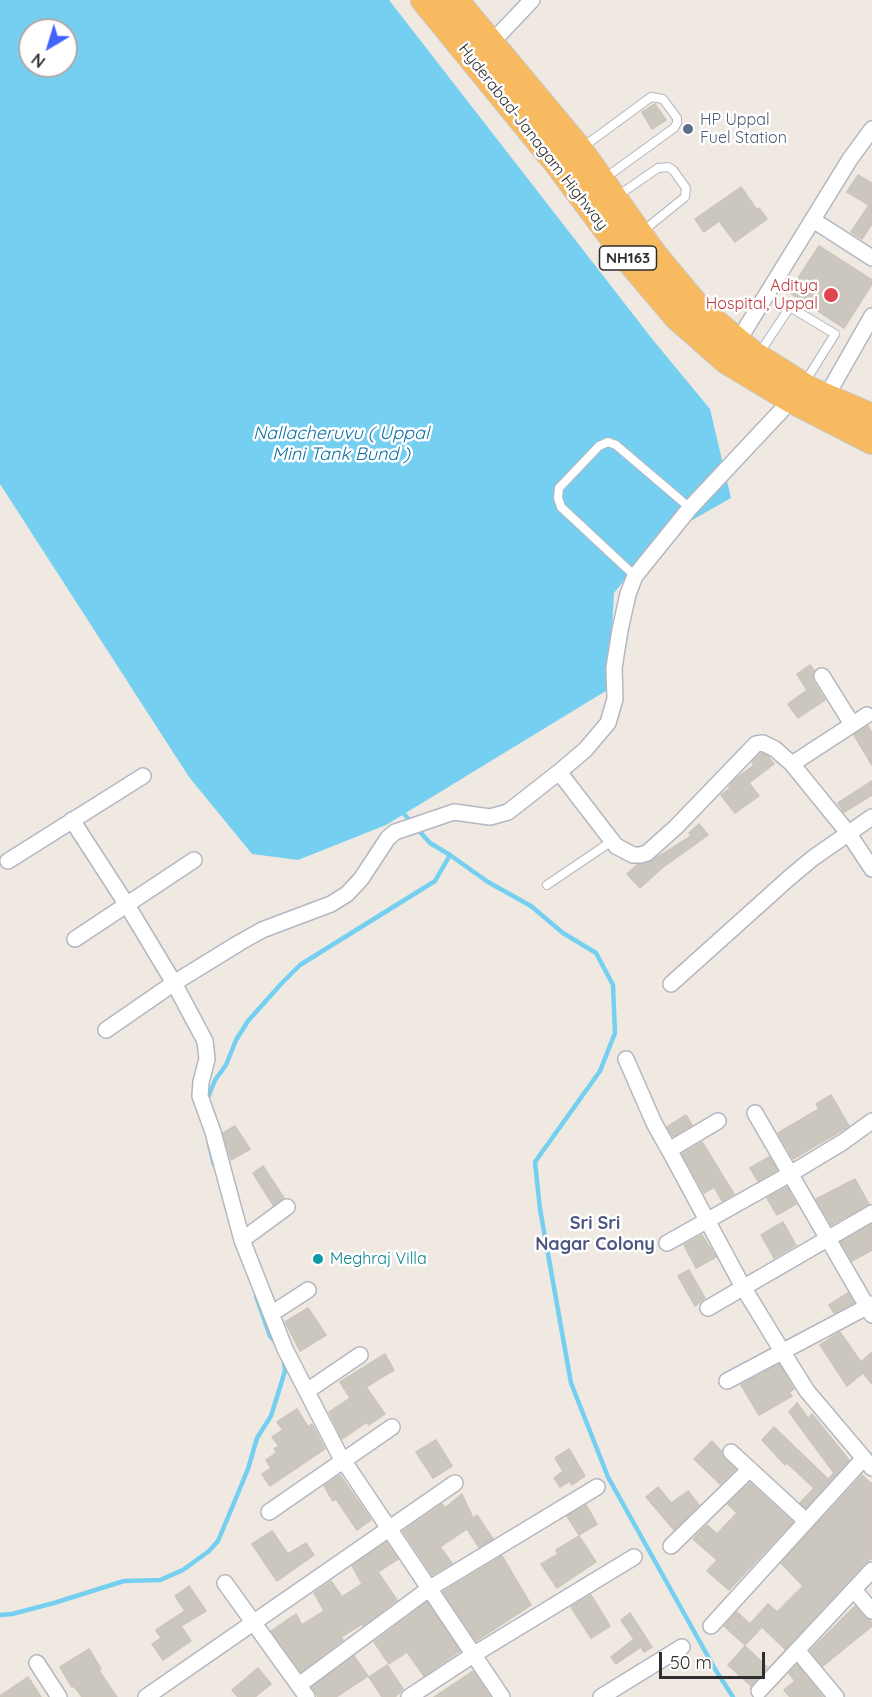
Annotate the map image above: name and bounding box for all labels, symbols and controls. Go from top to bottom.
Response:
north arrow [18,18,78,78]
street label: Hyderabad-Janagam Highway [454,40,612,234]
text: N [27,49,49,72]
place label: HP Uppal Fuel Station [700,110,787,148]
marker: HP Uppal Fuel Station [681,122,695,136]
road number: NH163 [600,246,656,270]
place label: Aditya Hospital, Uppal [706,276,818,314]
marker: Aditya Hospital, Uppal [822,286,840,304]
water label: Nallacheruvu ( Uppal Mini Tank Bund ) [253,423,429,466]
district label: Sri Sri Nagar Colony [535,1213,655,1256]
place label: Meghraj Villa [330,1249,427,1269]
marker: Meghraj Villa [311,1252,325,1266]
scale bar [662,1640,768,1678]
text: 50 m [670,1651,712,1674]

